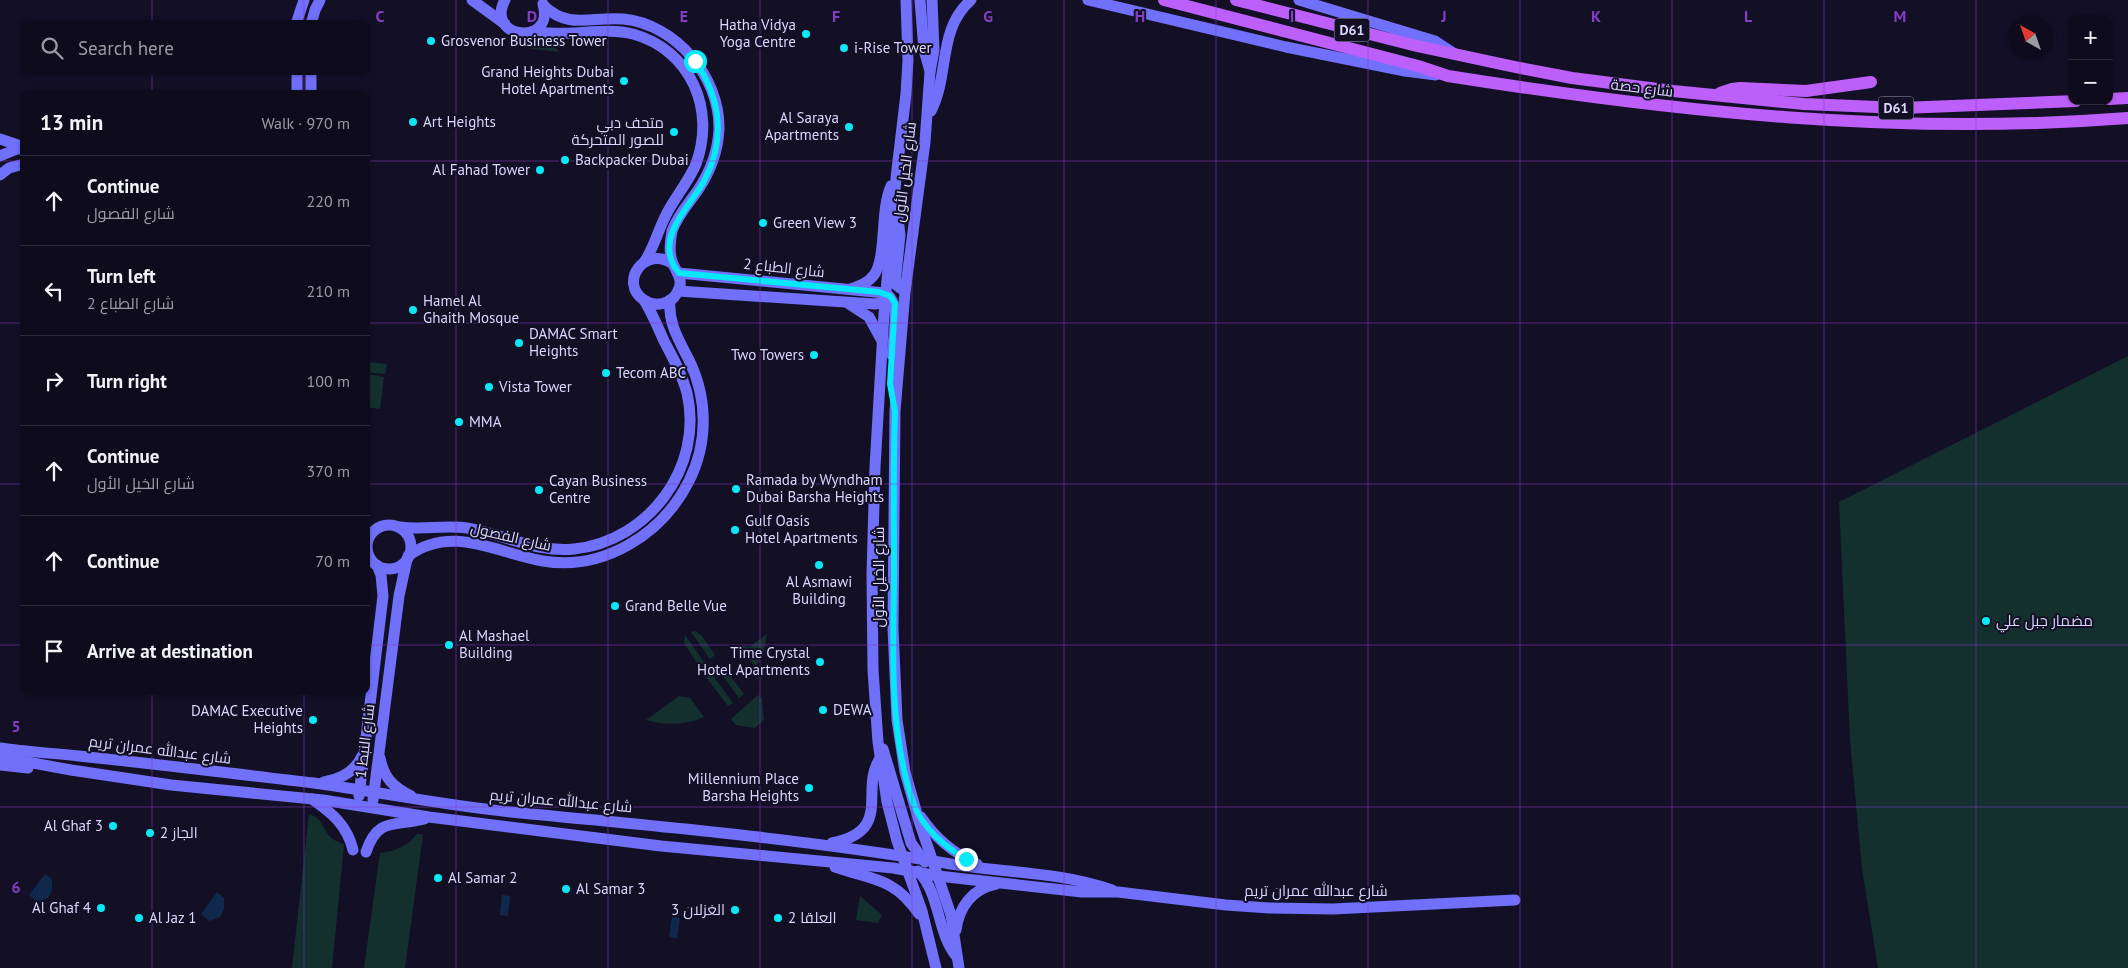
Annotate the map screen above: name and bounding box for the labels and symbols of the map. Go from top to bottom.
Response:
text: C [376,6,385,26]
text: D [527,6,537,26]
text: E [680,6,688,26]
text: F [832,6,840,26]
text: G [983,6,993,26]
text: H [1135,6,1145,26]
text: I [1290,6,1294,26]
text: J [1440,6,1447,26]
text: K [1591,6,1601,26]
text: L [1744,6,1753,26]
text: M [1894,6,1906,26]
place label: Hatha Vidya Yoga Centre [719,15,796,51]
north arrow [2008,15,2053,60]
road number: D61 [1334,18,1370,42]
marker: Hatha Vidya Yoga Centre [800,28,812,40]
place label: Grosvenor Business Tower [441,31,607,50]
marker: Grosvenor Business Tower [425,35,437,47]
place label: i-Rise Tower [854,38,932,57]
marker: i-Rise Tower [838,42,850,54]
route start [684,50,707,73]
place label: Grand Heights Dubai Hotel Apartments [481,62,614,98]
street label: شارع حصة [1609,74,1674,103]
marker: Grand Heights Dubai Hotel Apartments [618,75,630,87]
road number: D61 [1878,96,1914,120]
place label: Al Saraya Apartments [765,108,839,144]
place label: Art Heights [423,112,496,131]
place label: متحف دبي للصور المتحركة [572,113,664,149]
marker: Art Heights [407,116,419,128]
marker: Al Saraya Apartments [843,121,855,133]
street label: شارع الخيل الأول [889,121,922,223]
marker: متحف دبي للصور المتحركة [668,126,680,138]
place label: Backpacker Dubai [575,150,689,169]
marker: Backpacker Dubai [559,154,571,166]
place label: Al Fahad Tower [433,160,530,179]
marker: Al Fahad Tower [534,164,546,176]
place label: Green View 3 [773,213,857,232]
marker: Green View 3 [757,217,769,229]
street label: شارع الطباع 2 [742,254,826,283]
place label: Hamel Al Ghaith Mosque [423,291,519,327]
marker: Hamel Al Ghaith Mosque [407,304,419,316]
place label: DAMAC Smart Heights [529,324,618,360]
marker: DAMAC Smart Heights [513,337,525,349]
place label: Two Towers [731,345,804,364]
marker: Two Towers [808,349,820,361]
place label: Tecom ABC [616,363,686,382]
marker: Tecom ABC [600,367,612,379]
place label: Vista Tower [498,377,572,396]
marker: Vista Tower [483,381,495,393]
place label: MMA [469,412,502,431]
marker: MMA [453,416,465,428]
place label: Ramada by Wyndham Dubai Barsha Heights [746,470,884,506]
place label: Cayan Business Centre [549,471,647,507]
marker: Ramada by Wyndham Dubai Barsha Heights [730,483,742,495]
marker: Cayan Business Centre [533,484,545,496]
place label: Gulf Oasis Hotel Apartments [745,511,858,547]
street label: شارع الفصول [468,518,553,557]
marker: Gulf Oasis Hotel Apartments [729,524,741,536]
street label: شارع الخيل الأول [869,526,890,628]
marker: Al Asmawi Building [813,559,825,571]
place label: Al Asmawi Building [786,572,852,608]
place label: Grand Belle Vue [625,596,727,615]
marker: Grand Belle Vue [609,600,621,612]
place label: مضمار جبل علي [1996,611,2093,633]
marker: مضمار جبل علي [1980,615,1992,627]
place label: Al Mashael Building [459,626,530,662]
marker: Al Mashael Building [443,639,455,651]
place label: Time Crystal Hotel Apartments [697,643,811,679]
marker: Time Crystal Hotel Apartments [814,656,826,668]
place label: DEWA [833,700,872,719]
place label: DAMAC Executive Heights [191,701,303,737]
street label: شارع النبط 1 [351,703,380,779]
marker: DEWA [817,704,829,716]
marker: DAMAC Executive Heights [307,714,319,726]
text: 5 [11,716,21,736]
street label: شارع عبدالله عمران تريم [88,731,232,770]
place label: Millennium Place Barsha Heights [688,769,799,805]
marker: Millennium Place Barsha Heights [803,782,815,794]
street label: شارع عبدالله عمران تريم [489,785,633,818]
place label: Al Ghaf 3 [44,816,103,835]
marker: Al Ghaf 3 [107,820,119,832]
place label: الجاز 2 [160,823,198,842]
marker: الجاز 2 [144,827,156,839]
route end [955,848,978,871]
place label: Al Samar 2 [448,868,517,887]
marker: Al Samar 2 [432,872,444,884]
text: 6 [11,877,21,897]
place label: Al Samar 3 [576,879,645,898]
street label: شارع عبدالله عمران تريم [1244,881,1388,902]
marker: Al Samar 3 [560,883,572,895]
place label: Al Ghaf 4 [32,898,91,917]
place label: الغزلان 3 [671,900,725,920]
marker: Al Ghaf 4 [95,902,107,914]
marker: الغزلان 3 [729,904,741,916]
place label: Al Jaz 1 [149,908,196,927]
place label: العلقا 2 [788,908,837,927]
marker: Al Jaz 1 [133,912,145,924]
marker: العلقا 2 [772,912,784,924]

